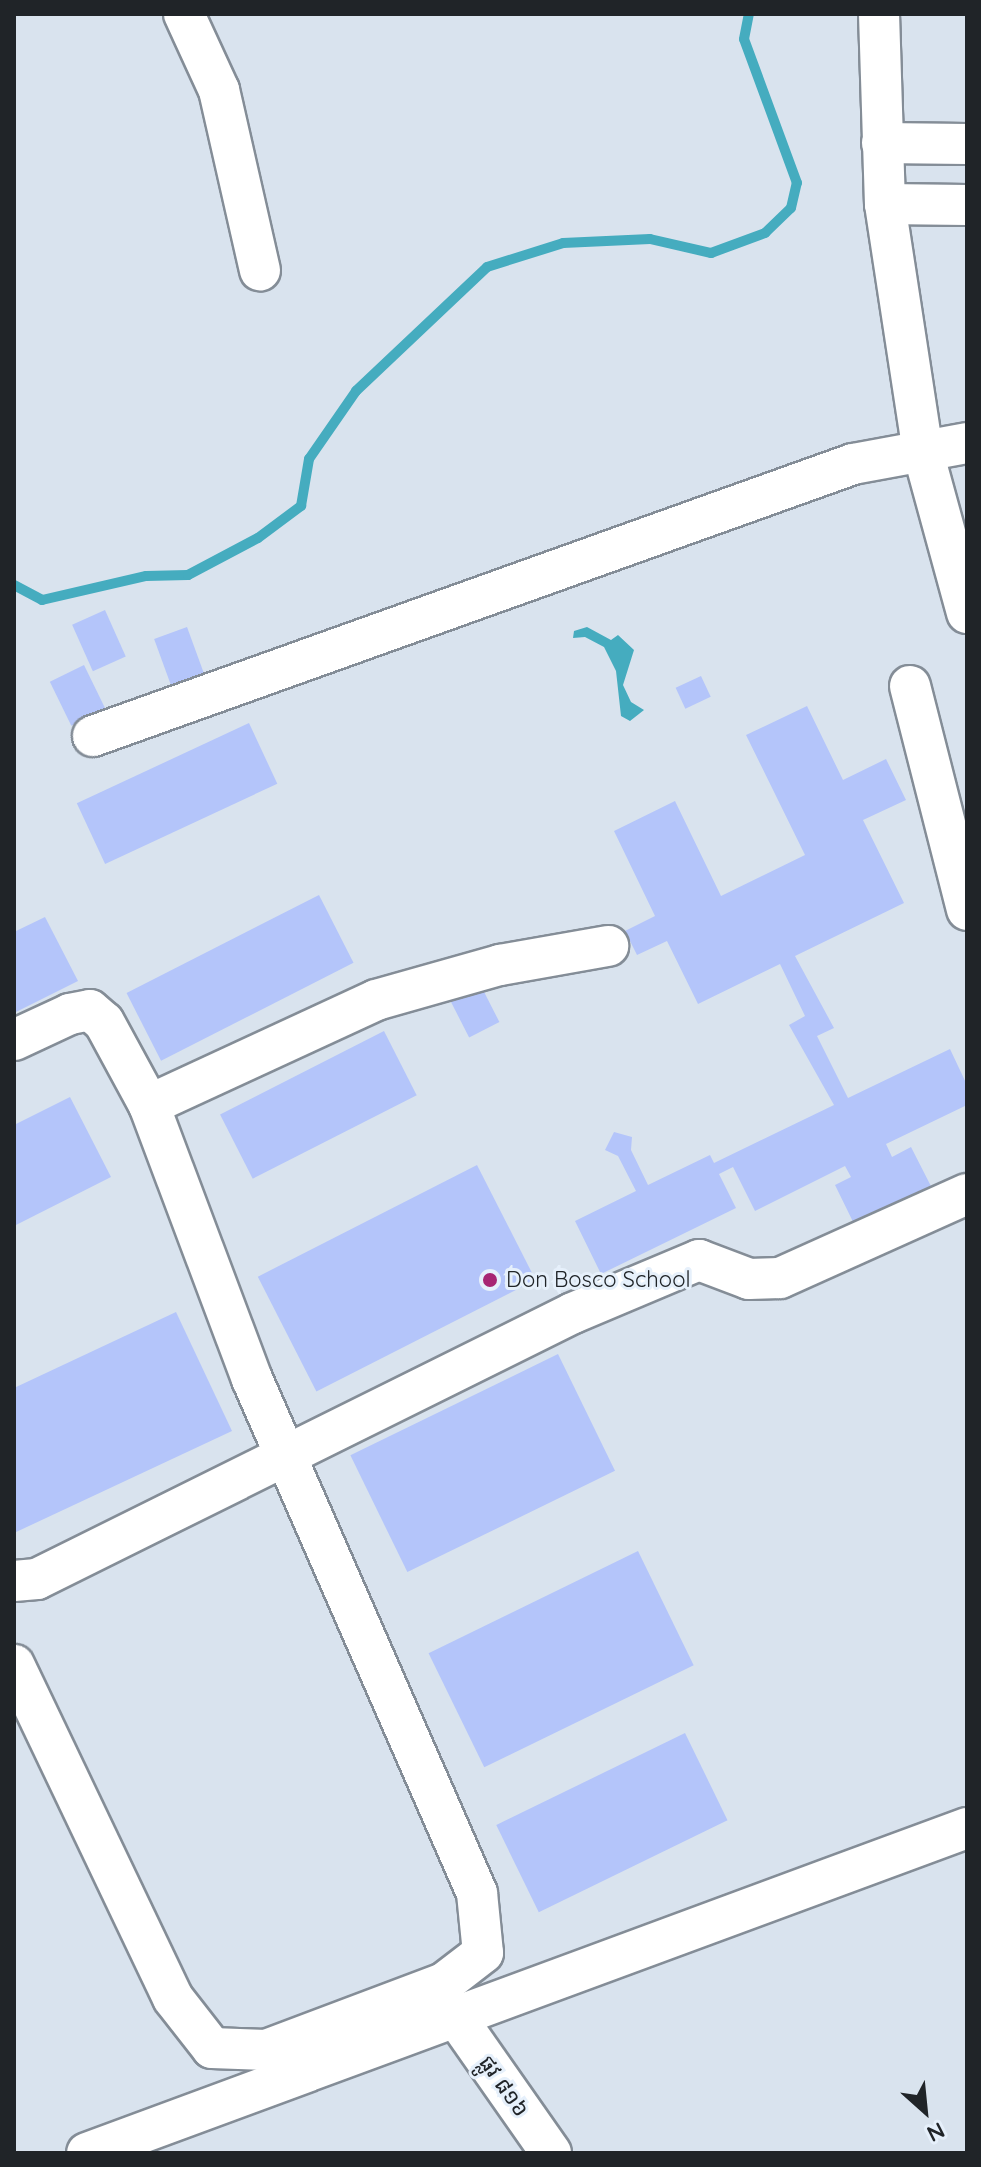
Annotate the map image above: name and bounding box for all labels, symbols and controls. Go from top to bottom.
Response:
place label: Don Bosco School [506,1267,690,1293]
marker: Don Bosco School [481,1271,499,1289]
street label: ផ្លូវ ៨១៦ [473,2050,535,2122]
north arrow [885,2071,965,2151]
text: N [922,2116,949,2149]

